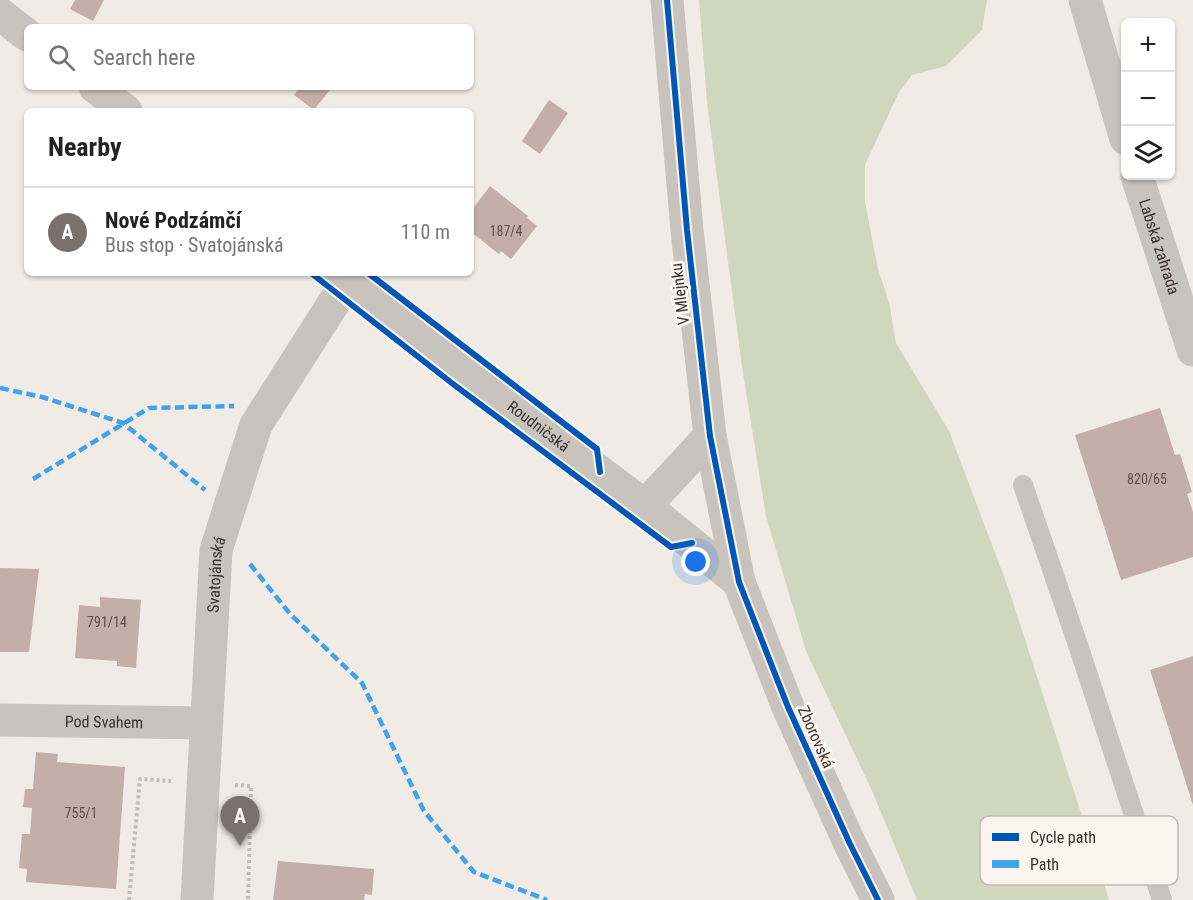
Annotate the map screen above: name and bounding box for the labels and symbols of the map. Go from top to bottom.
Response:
street label: Labská zahrada [1135,196,1184,297]
house number: 187/4 [490,223,523,239]
street label: V Mlejnku [667,262,693,326]
street label: Roudničská [504,396,574,456]
house number: 820/65 [1127,471,1167,487]
street label: Svatojánská [203,534,229,613]
your location [681,547,710,576]
house number: 791/14 [87,614,127,630]
street label: Zborovská [794,703,838,771]
street label: Pod Svahem [65,711,143,732]
pin: A [220,796,260,846]
house number: 755/1 [65,805,97,821]
legend [980,816,1178,885]
text: Cycle path [1030,828,1096,847]
text: Path [1030,855,1059,874]

